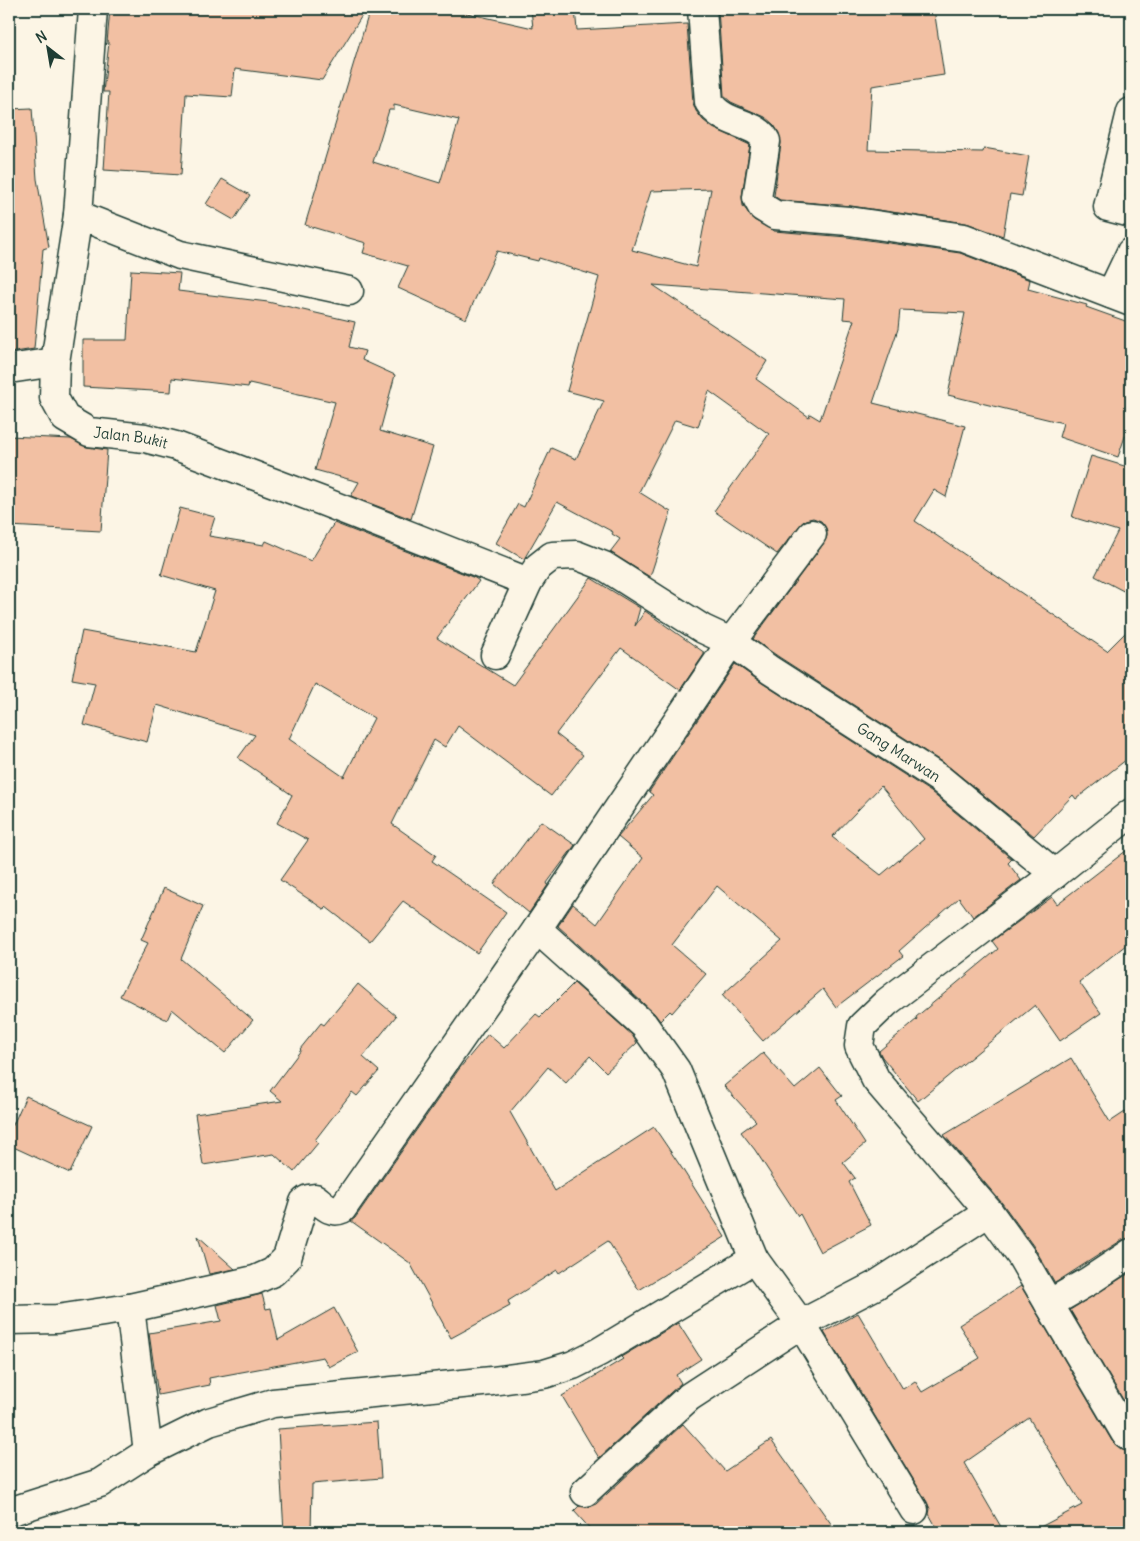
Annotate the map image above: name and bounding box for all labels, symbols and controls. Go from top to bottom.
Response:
north arrow [22,22,72,72]
text: N [33,27,50,47]
street label: Jalan Bukit [93,423,170,453]
street label: Gang Marwan [853,718,945,786]

